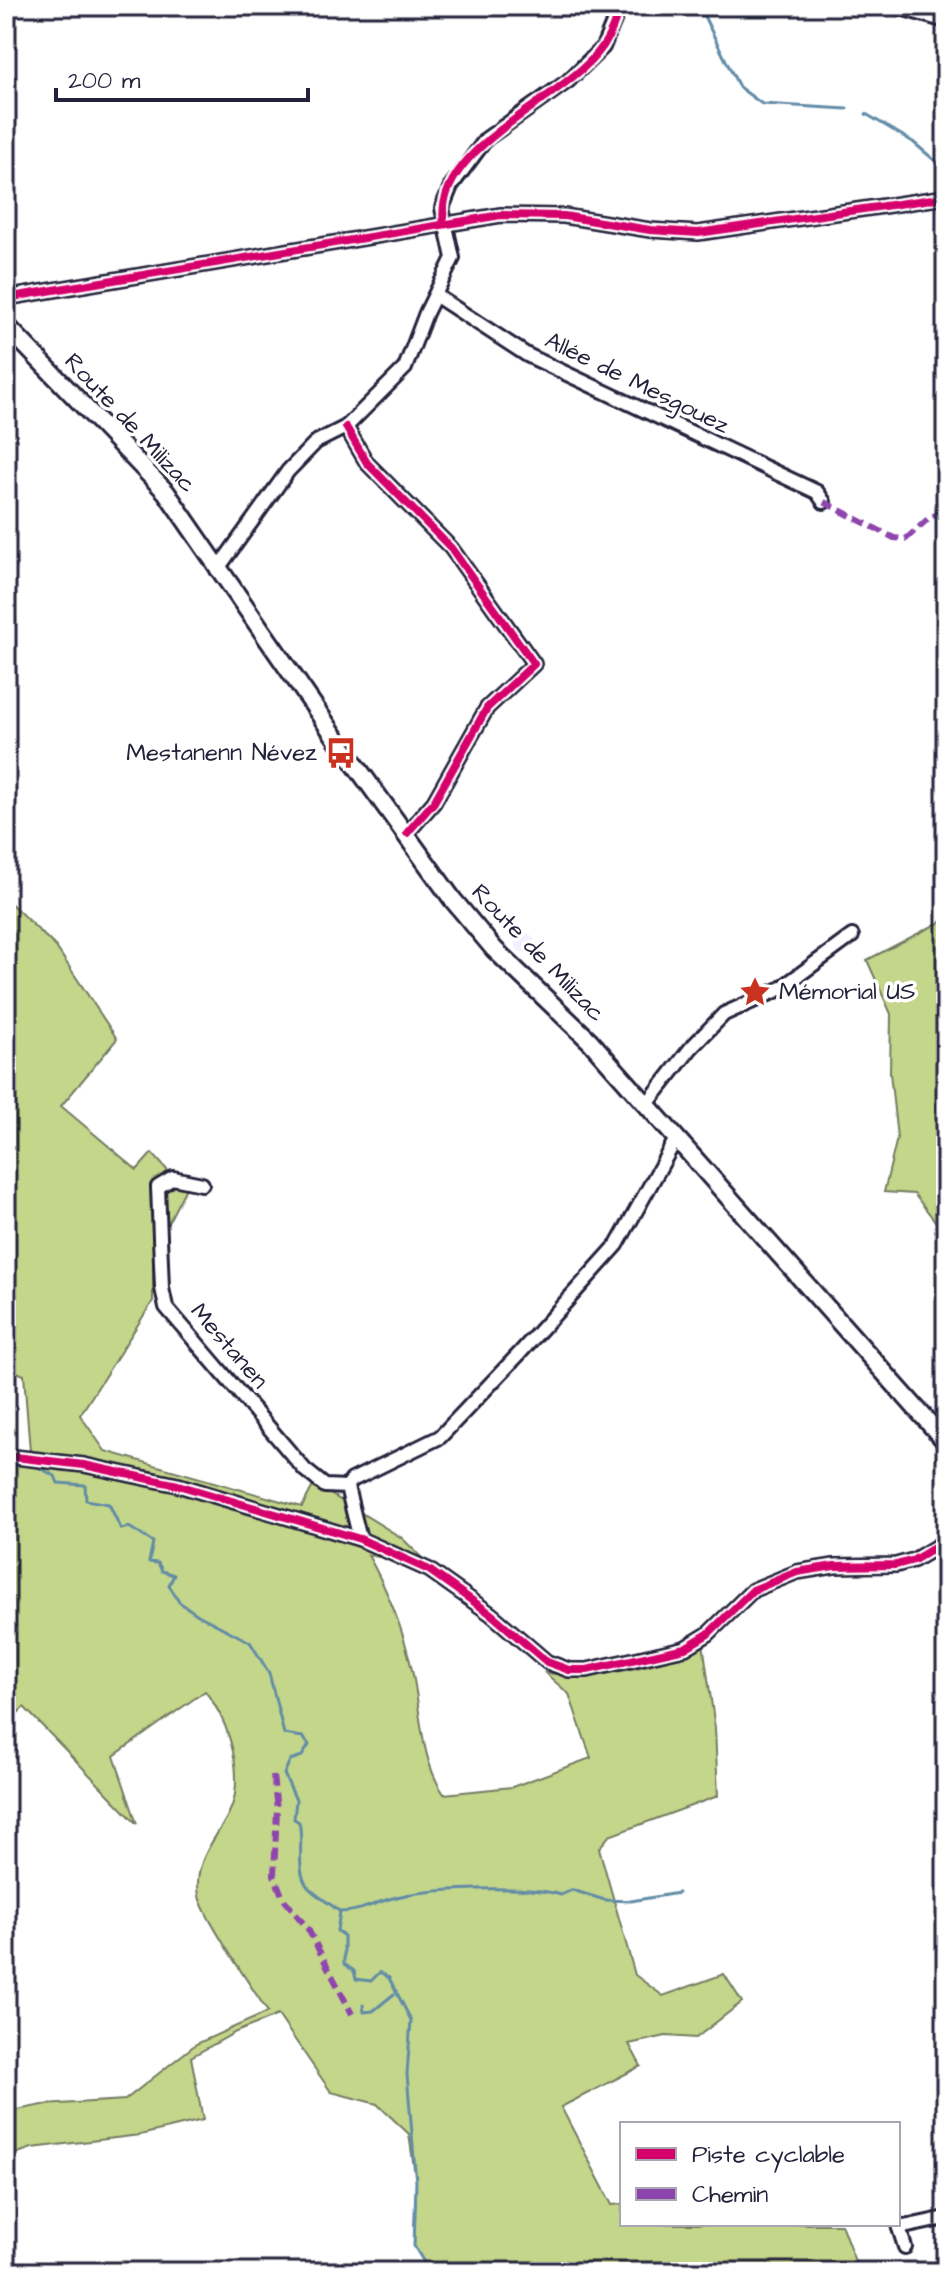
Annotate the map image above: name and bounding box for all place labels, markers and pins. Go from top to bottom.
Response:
place label: Mestanenn Névez [126,736,317,770]
bus stop icon: Mestanenn Névez [324,736,358,770]
place icon: Mémorial US [738,975,772,1009]
place label: Mémorial US [779,975,915,1009]

